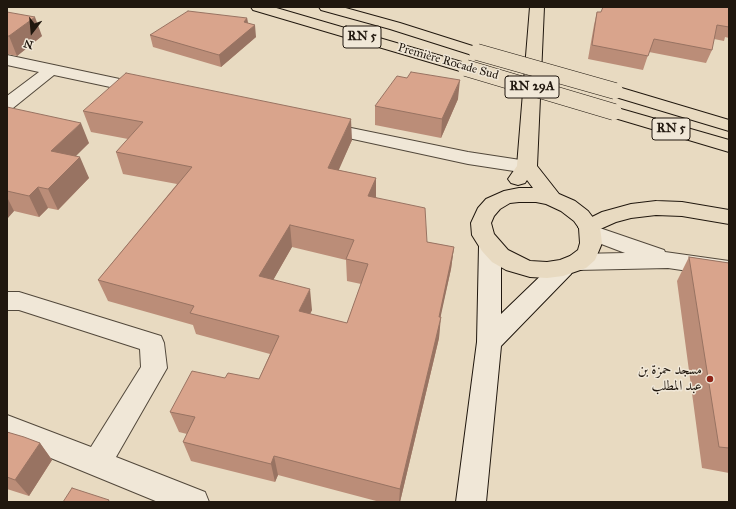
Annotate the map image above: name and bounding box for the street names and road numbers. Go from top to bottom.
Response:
road number: RN 5 [343,26,381,48]
street label: Première Rocade Sud [396,41,500,83]
road number: RN 29A [505,76,559,98]
road number: RN 5 [652,118,690,140]

